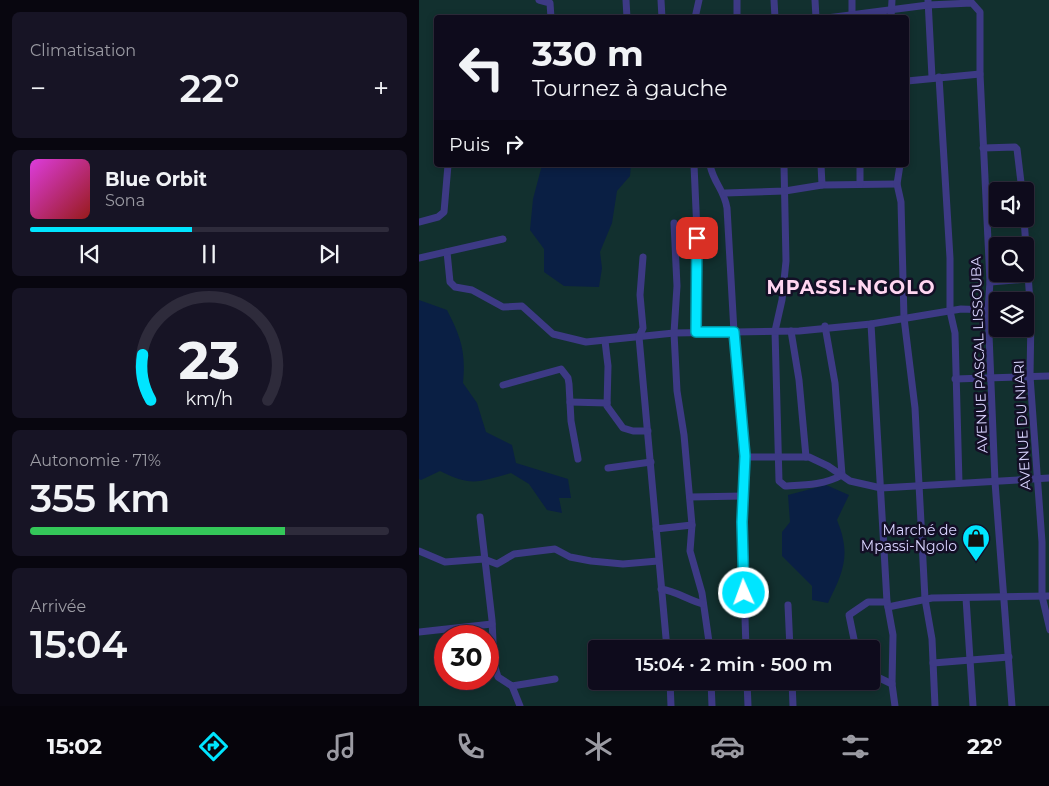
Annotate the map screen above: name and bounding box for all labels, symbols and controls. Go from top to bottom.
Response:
text: 330 m [532,32,644,75]
icon: left [449,35,514,100]
text: Climatisation [30,41,136,60]
text: 22° [179,65,240,112]
text: − [30,71,46,105]
text: + [373,71,389,105]
text: Tournez à gauche [532,75,728,102]
icon: right [500,130,528,158]
text: Puis [449,133,490,156]
text: Blue Orbit [105,168,207,191]
map controls [989,182,1034,337]
button: sound [989,182,1034,227]
text: Sona [105,191,145,210]
pin [676,217,718,259]
icon: arrive [683,224,711,252]
button: search [989,237,1034,282]
icon: previous [76,240,104,268]
icon: pause [195,240,223,268]
icon: next [315,240,343,268]
street label: AVENUE PASCAL LISSOUBA [967,255,991,454]
district label: MPASSI-NGOLO [767,276,935,299]
button: layers [989,292,1034,337]
text: 23 [179,329,240,392]
street label: AVENUE DU NIARI [1010,359,1034,491]
text: km/h [186,388,233,409]
text: Autonomie · 71% [30,451,161,470]
text: 355 km [30,475,170,522]
place label: Marché de Mpassi-Ngolo [861,521,957,555]
shop icon: Marché de Mpassi-Ngolo [961,523,991,562]
position arrow [717,566,769,618]
text: Arrivée [30,597,86,616]
text: 15:04 [30,621,127,668]
speed limit sign: 30 [434,625,499,690]
text: 15:04 · 2 min · 500 m [635,653,833,676]
icon: directions [196,729,231,764]
icon: music [324,729,359,764]
icon: phone [453,729,488,764]
icon: climate [581,729,616,764]
icon: car [710,729,745,764]
icon: filters [838,729,873,764]
text: 15:02 [47,733,102,760]
text: 22° [967,733,1002,760]

